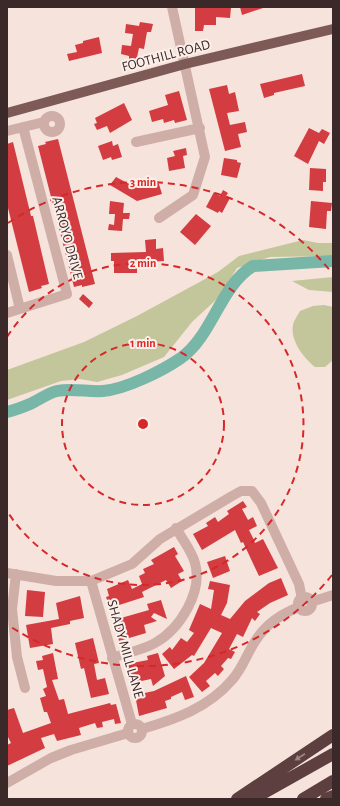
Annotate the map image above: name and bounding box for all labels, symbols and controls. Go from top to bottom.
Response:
street label: FOOTHILL ROAD [120,37,212,75]
text: 3 min [130,176,156,188]
street label: ARROYO DRIVE [49,195,85,281]
text: 2 min [130,257,156,269]
text: 1 min [130,337,156,349]
centre of rings [136,417,150,431]
street label: SHADY MILL LANE [104,598,146,700]
one-way arrow [295,753,306,761]

